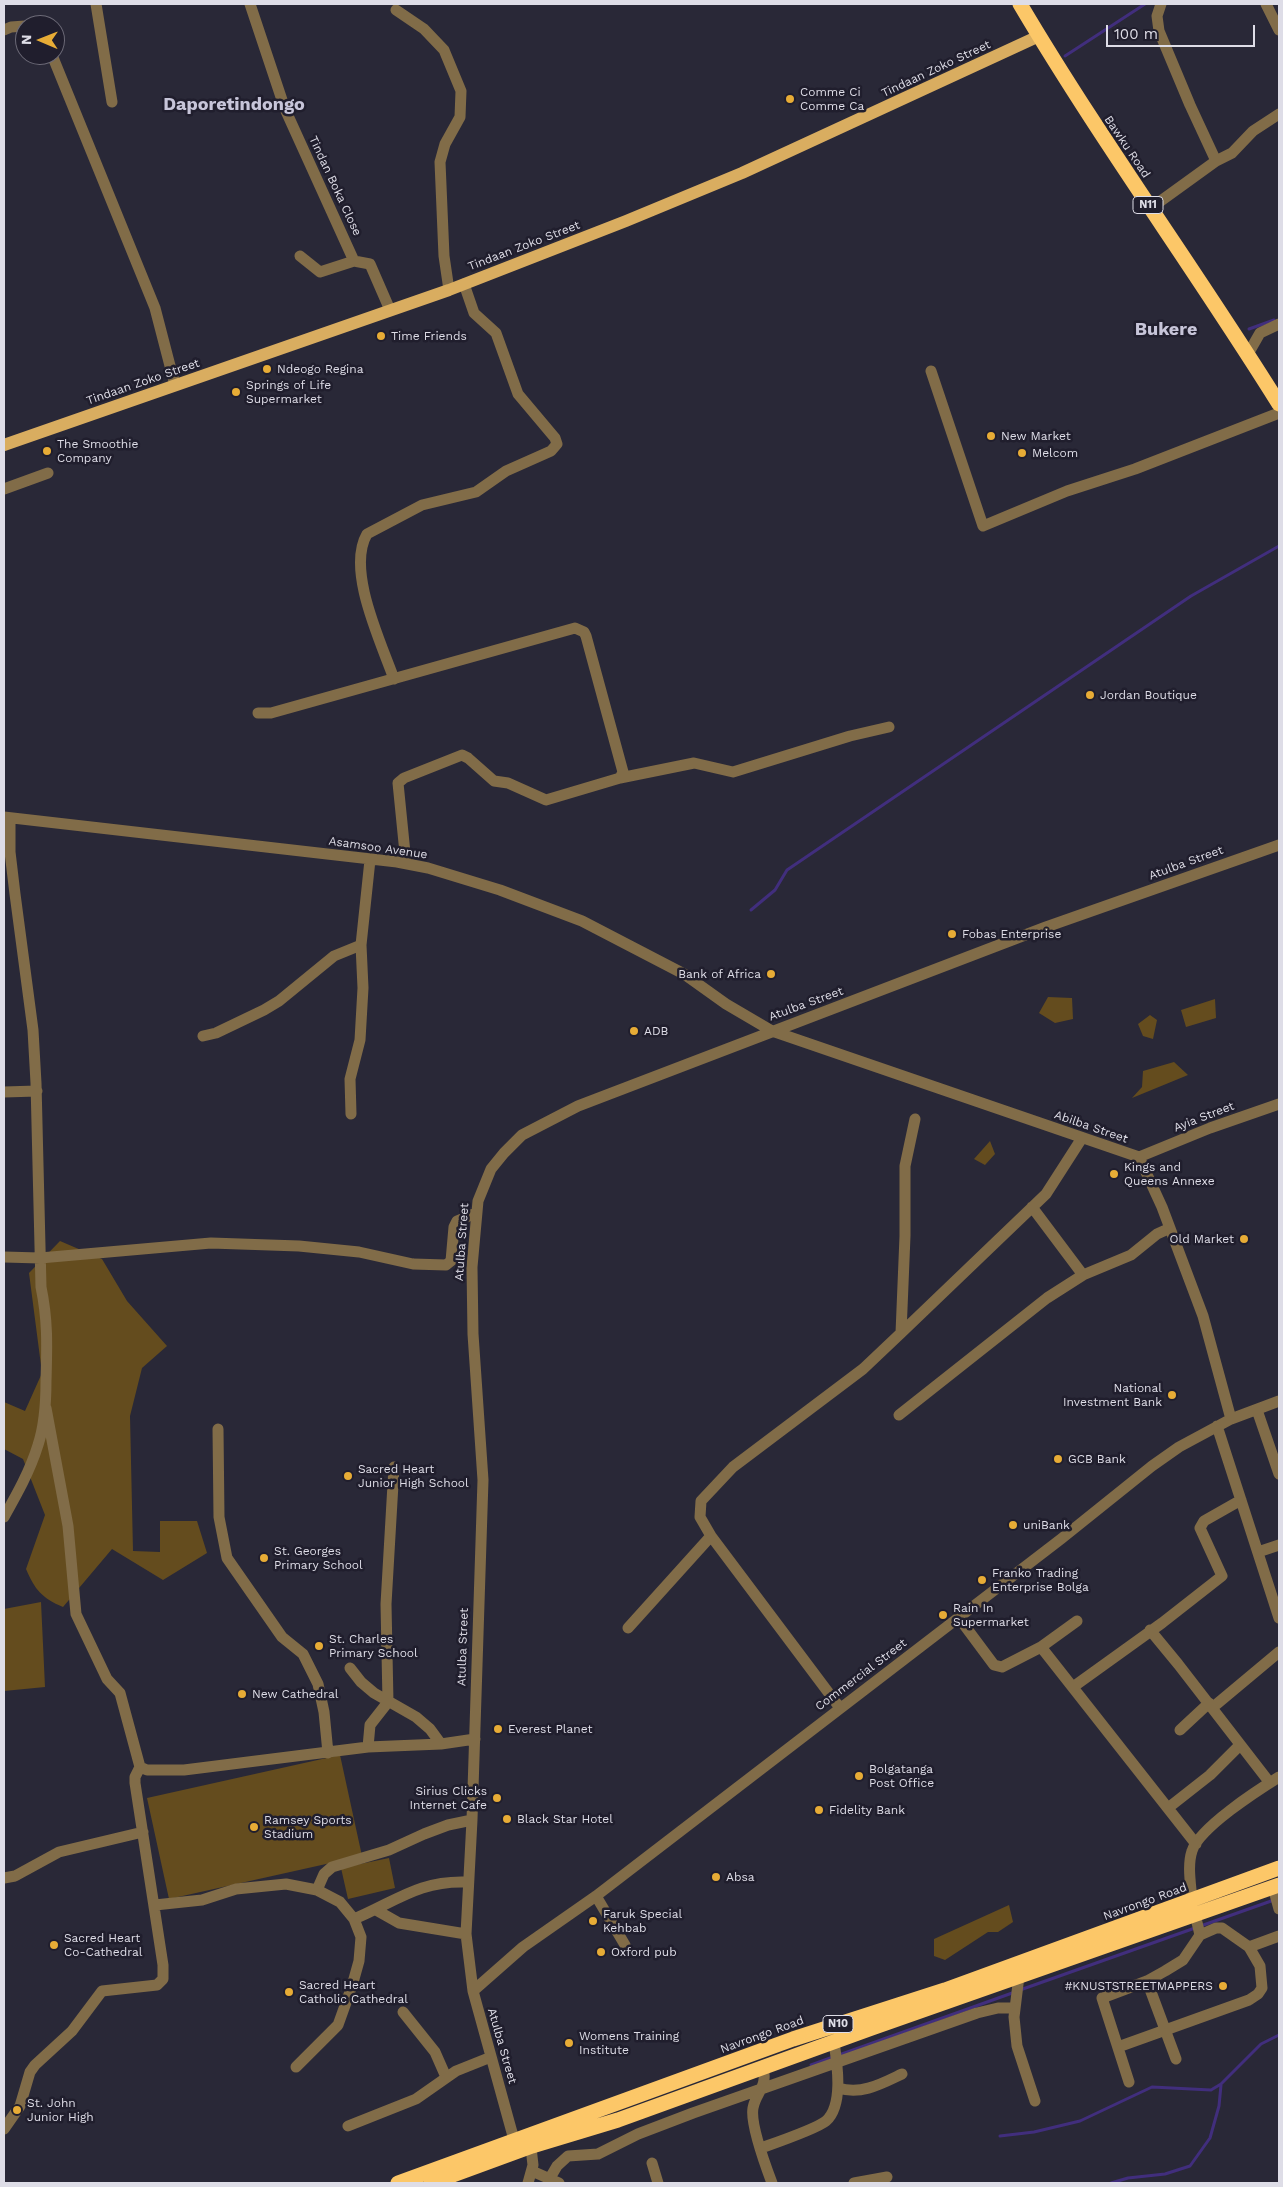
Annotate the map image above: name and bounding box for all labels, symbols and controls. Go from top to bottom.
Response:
north arrow [15,15,65,65]
scale bar [1108,15,1257,47]
text: 100 m [1114,25,1158,43]
text: N [18,34,34,45]
street label: Tindaan Zoko Street [879,37,993,101]
place label: Comme Ci Comme Ca [800,85,864,113]
marker: Comme Ci Comme Ca [784,93,796,105]
district label: Daporetindongo [163,94,305,116]
street label: Bawku Road [1101,113,1153,181]
street label: Tindan Boka Close [306,134,364,238]
road number: N11 [1133,196,1163,214]
street label: Tindaan Zoko Street [466,218,582,274]
district label: Bukere [1135,319,1197,341]
place label: Time Friends [391,329,467,343]
marker: Time Friends [375,330,387,342]
street label: Tindaan Zoko Street [85,356,201,408]
place label: Ndeogo Regina [277,362,364,376]
marker: Ndeogo Regina [261,363,273,375]
place label: Springs of Life Supermarket [246,378,331,406]
marker: Springs of Life Supermarket [230,386,242,398]
place label: New Market [1001,429,1071,443]
marker: New Market [985,430,997,442]
place label: The Smoothie Company [57,437,138,465]
marker: The Smoothie Company [41,445,53,457]
place label: Melcom [1032,446,1078,460]
marker: Melcom [1016,447,1028,459]
place label: Jordan Boutique [1100,688,1197,702]
marker: Jordan Boutique [1084,689,1096,701]
street label: Asamsoo Avenue [328,834,428,862]
street label: Atulba Street [1147,843,1225,883]
place label: Fobas Enterprise [962,927,1061,941]
marker: Fobas Enterprise [946,928,958,940]
place label: Bank of Africa [678,967,761,981]
marker: Bank of Africa [765,968,777,980]
street label: Atulba Street [767,984,845,1024]
place label: ADB [644,1024,668,1038]
marker: ADB [628,1025,640,1037]
street label: Ayia Street [1172,1099,1236,1135]
street label: Abilba Street [1052,1108,1130,1146]
place label: Kings and Queens Annexe [1124,1160,1215,1188]
marker: Kings and Queens Annexe [1108,1168,1120,1180]
street label: Atulba Street [452,1203,472,1281]
place label: Old Market [1170,1232,1234,1246]
marker: Old Market [1238,1233,1250,1245]
place label: National Investment Bank [1063,1381,1162,1409]
marker: National Investment Bank [1166,1389,1178,1401]
place label: GCB Bank [1068,1452,1126,1466]
marker: GCB Bank [1052,1453,1064,1465]
place label: Sacred Heart Junior High School [358,1462,469,1490]
marker: Sacred Heart Junior High School [342,1470,354,1482]
place label: uniBank [1023,1518,1070,1532]
marker: uniBank [1007,1519,1019,1531]
place label: St. Georges Primary School [274,1544,363,1572]
marker: St. Georges Primary School [258,1552,270,1564]
place label: Franko Trading Enterprise Bolga [992,1566,1089,1594]
marker: Franko Trading Enterprise Bolga [976,1574,988,1586]
place label: Rain In Supermarket [953,1601,1029,1629]
street label: Atulba Street [454,1608,472,1686]
marker: Rain In Supermarket [937,1609,949,1621]
place label: St. Charles Primary School [329,1632,418,1660]
street label: Commercial Street [813,1636,909,1714]
marker: St. Charles Primary School [313,1640,325,1652]
place label: New Cathedral [252,1687,338,1701]
marker: New Cathedral [236,1688,248,1700]
place label: Everest Planet [508,1722,592,1736]
marker: Everest Planet [492,1723,504,1735]
place label: Bolgatanga Post Office [869,1762,934,1790]
marker: Bolgatanga Post Office [853,1770,865,1782]
place label: Sirius Clicks Internet Cafe [410,1784,487,1812]
marker: Sirius Clicks Internet Cafe [491,1792,503,1804]
place label: Fidelity Bank [829,1803,905,1817]
marker: Fidelity Bank [813,1804,825,1816]
place label: Black Star Hotel [517,1812,613,1826]
place label: Ramsey Sports Stadium [264,1813,352,1841]
marker: Black Star Hotel [501,1813,513,1825]
marker: Ramsey Sports Stadium [248,1821,260,1833]
place label: Absa [726,1870,755,1884]
marker: Absa [710,1871,722,1883]
street label: Navrongo Road [1101,1880,1189,1924]
place label: Faruk Special Kehbab [603,1907,682,1935]
marker: Faruk Special Kehbab [587,1915,599,1927]
place label: Sacred Heart Co-Cathedral [64,1931,142,1959]
marker: Sacred Heart Co-Cathedral [48,1939,60,1951]
place label: Oxford pub [611,1945,677,1959]
marker: Oxford pub [595,1946,607,1958]
place label: Sacred Heart Catholic Cathedral [299,1978,408,2006]
place label: #KNUSTSTREETMAPPERS [1065,1979,1213,1993]
marker: #KNUSTSTREETMAPPERS [1217,1980,1229,1992]
marker: Sacred Heart Catholic Cathedral [283,1986,295,1998]
street label: Atulba Street [484,2006,520,2086]
street label: Navrongo Road [718,2013,806,2057]
road number: N10 [823,2016,853,2032]
place label: Womens Training Institute [579,2029,679,2057]
marker: Womens Training Institute [563,2037,575,2049]
place label: St. John Junior High [27,2096,94,2124]
marker: St. John Junior High [11,2104,23,2116]

